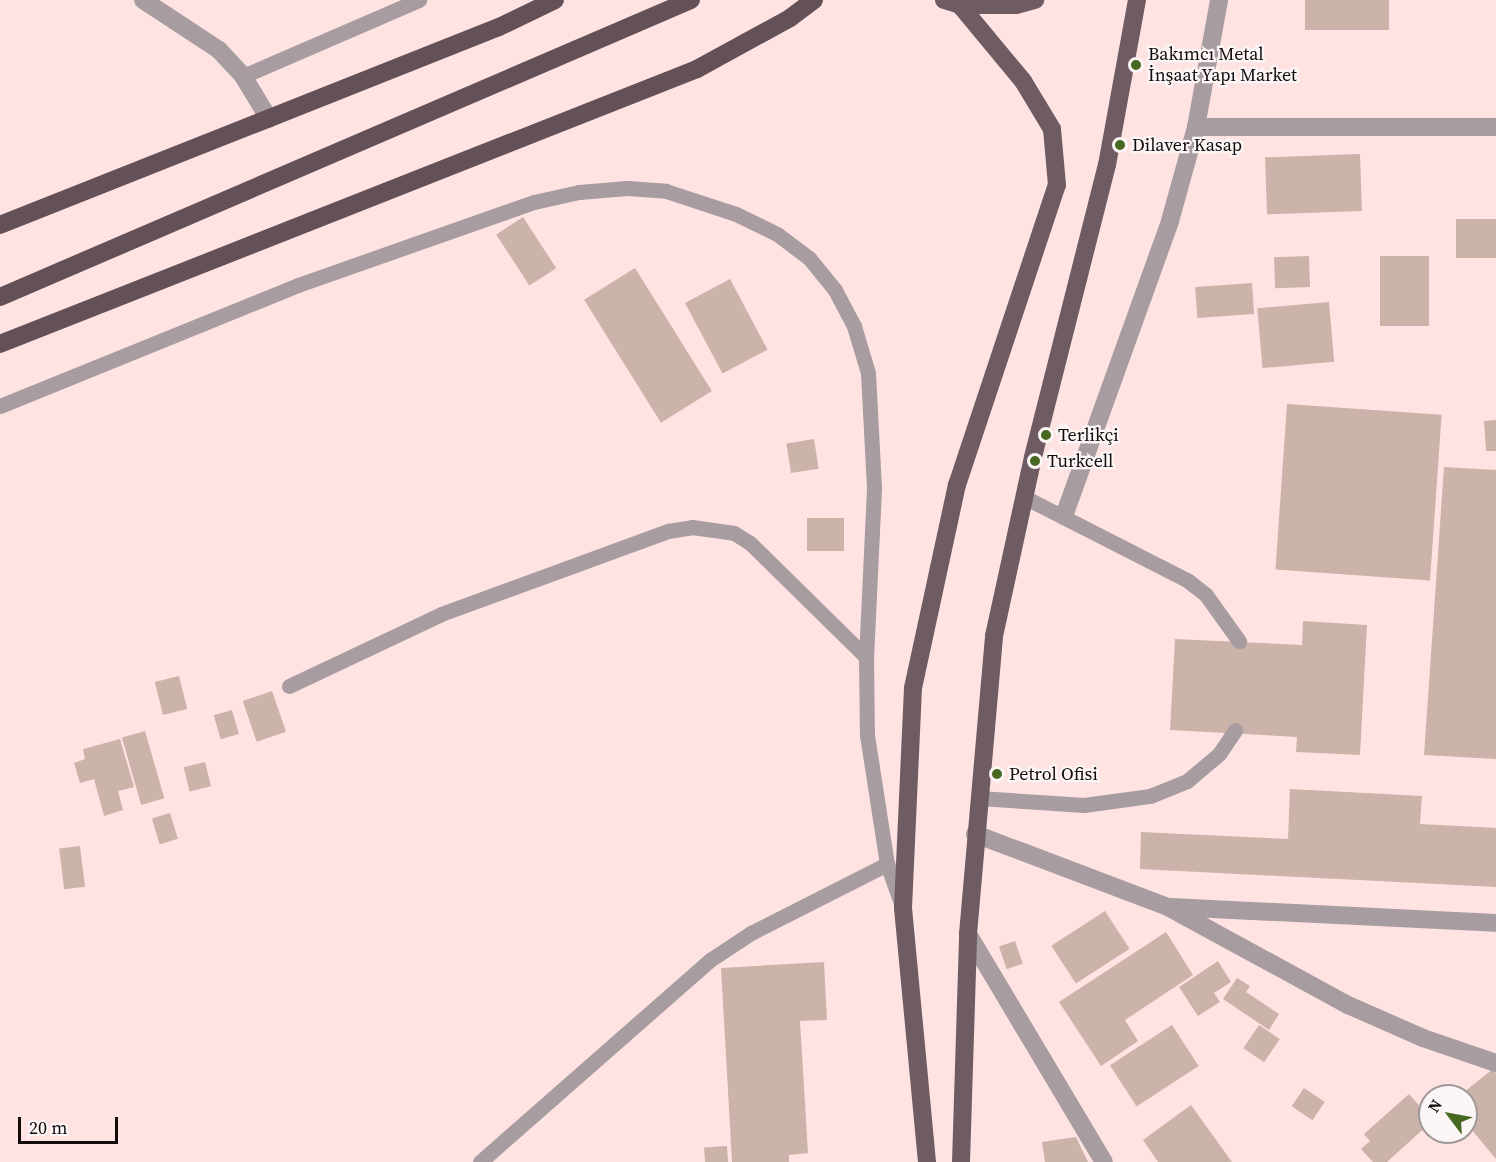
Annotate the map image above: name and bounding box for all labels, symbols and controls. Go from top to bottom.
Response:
place label: Bakımcı Metal İnşaat Yapı Market [1148,44,1297,86]
marker: Bakımcı Metal İnşaat Yapı Market [1129,58,1143,72]
place label: Dilaver Kasap [1132,134,1242,156]
marker: Dilaver Kasap [1113,138,1127,152]
place label: Terlikçi [1058,424,1119,446]
marker: Terlikçi [1039,428,1053,442]
place label: Turkcell [1047,450,1113,472]
marker: Turkcell [1028,454,1042,468]
place label: Petrol Ofisi [1009,763,1098,785]
marker: Petrol Ofisi [990,767,1004,781]
north arrow [1418,1084,1478,1144]
text: N [1422,1095,1447,1116]
scale bar [21,1105,122,1143]
text: 20 m [29,1115,67,1140]

